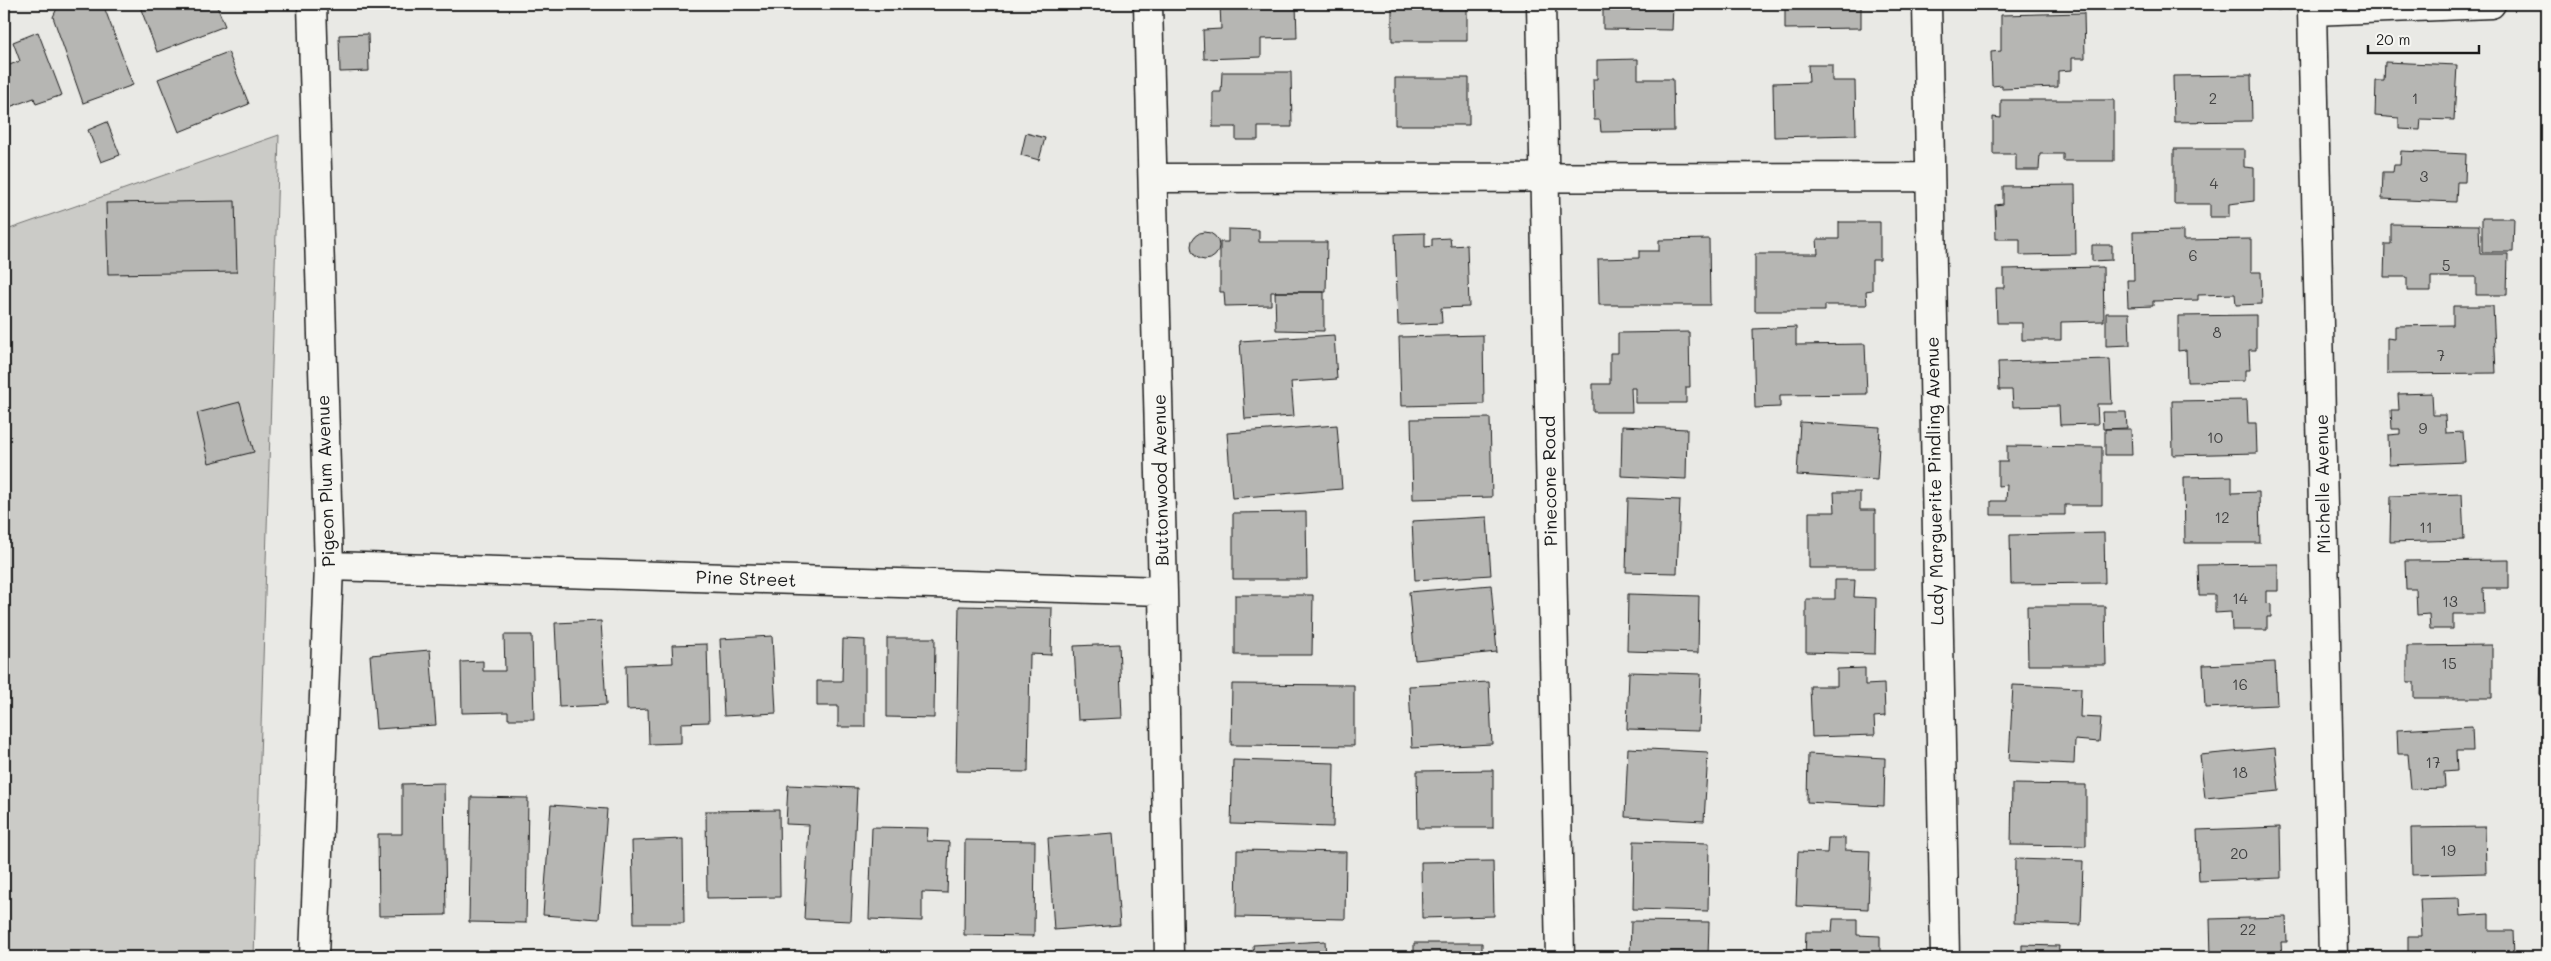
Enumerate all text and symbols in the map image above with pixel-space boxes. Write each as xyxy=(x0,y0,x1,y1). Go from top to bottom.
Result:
scale bar xyxy=(2368,22,2480,54)
text: 20 m xyxy=(2376,29,2410,49)
house number: 2 xyxy=(2209,88,2217,108)
house number: 1 xyxy=(2412,88,2418,108)
house number: 3 xyxy=(2420,166,2429,186)
house number: 4 xyxy=(2210,173,2219,193)
house number: 6 xyxy=(2188,245,2198,265)
house number: 5 xyxy=(2442,255,2450,275)
house number: 8 xyxy=(2212,322,2222,342)
street label: Lady Marguerite Pindling Avenue xyxy=(1919,336,1949,626)
house number: 7 xyxy=(2437,345,2445,365)
street label: Buttonwood Avenue xyxy=(1146,394,1174,566)
street label: Pigeon Plum Avenue xyxy=(310,395,340,568)
street label: Michelle Avenue xyxy=(2309,414,2335,554)
street label: Pinecone Road xyxy=(1536,416,1562,547)
house number: 9 xyxy=(2419,418,2428,438)
house number: 10 xyxy=(2207,427,2223,447)
house number: 12 xyxy=(2214,507,2230,527)
house number: 11 xyxy=(2419,517,2433,537)
street label: Pine Street xyxy=(695,564,797,592)
house number: 14 xyxy=(2232,588,2248,608)
house number: 13 xyxy=(2442,591,2458,611)
house number: 15 xyxy=(2441,653,2457,673)
house number: 16 xyxy=(2232,674,2248,694)
house number: 17 xyxy=(2425,752,2441,772)
house number: 18 xyxy=(2232,762,2248,782)
house number: 19 xyxy=(2440,840,2456,860)
house number: 20 xyxy=(2230,843,2248,863)
house number: 22 xyxy=(2240,919,2256,939)

